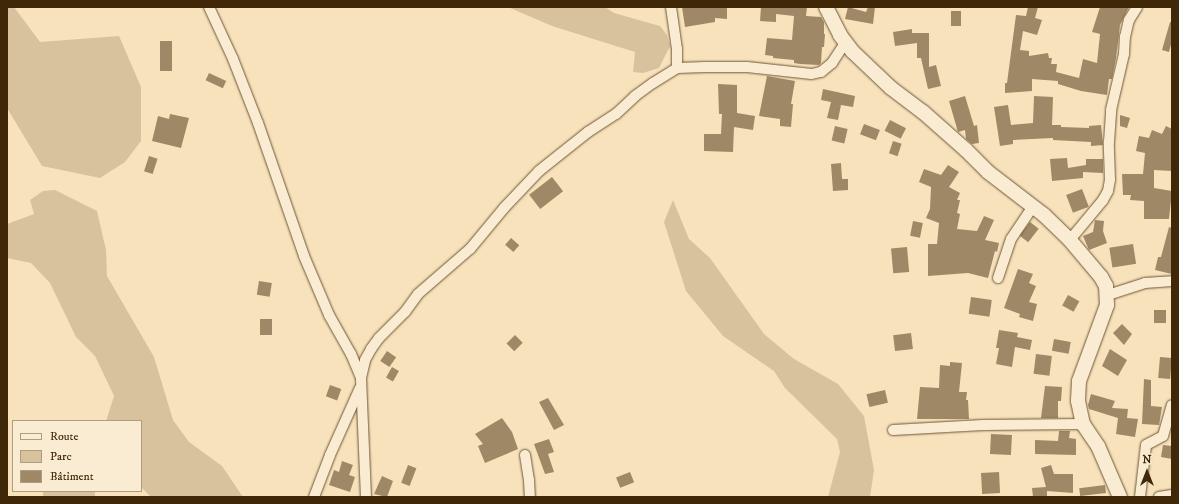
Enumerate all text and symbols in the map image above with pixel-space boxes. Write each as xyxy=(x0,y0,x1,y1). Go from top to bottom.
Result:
legend xyxy=(12,420,142,492)
text: Route xyxy=(50,429,78,444)
text: Parc xyxy=(50,449,72,464)
north arrow xyxy=(1127,452,1167,492)
text: N xyxy=(1142,453,1152,467)
text: Bâtiment xyxy=(50,469,94,484)

